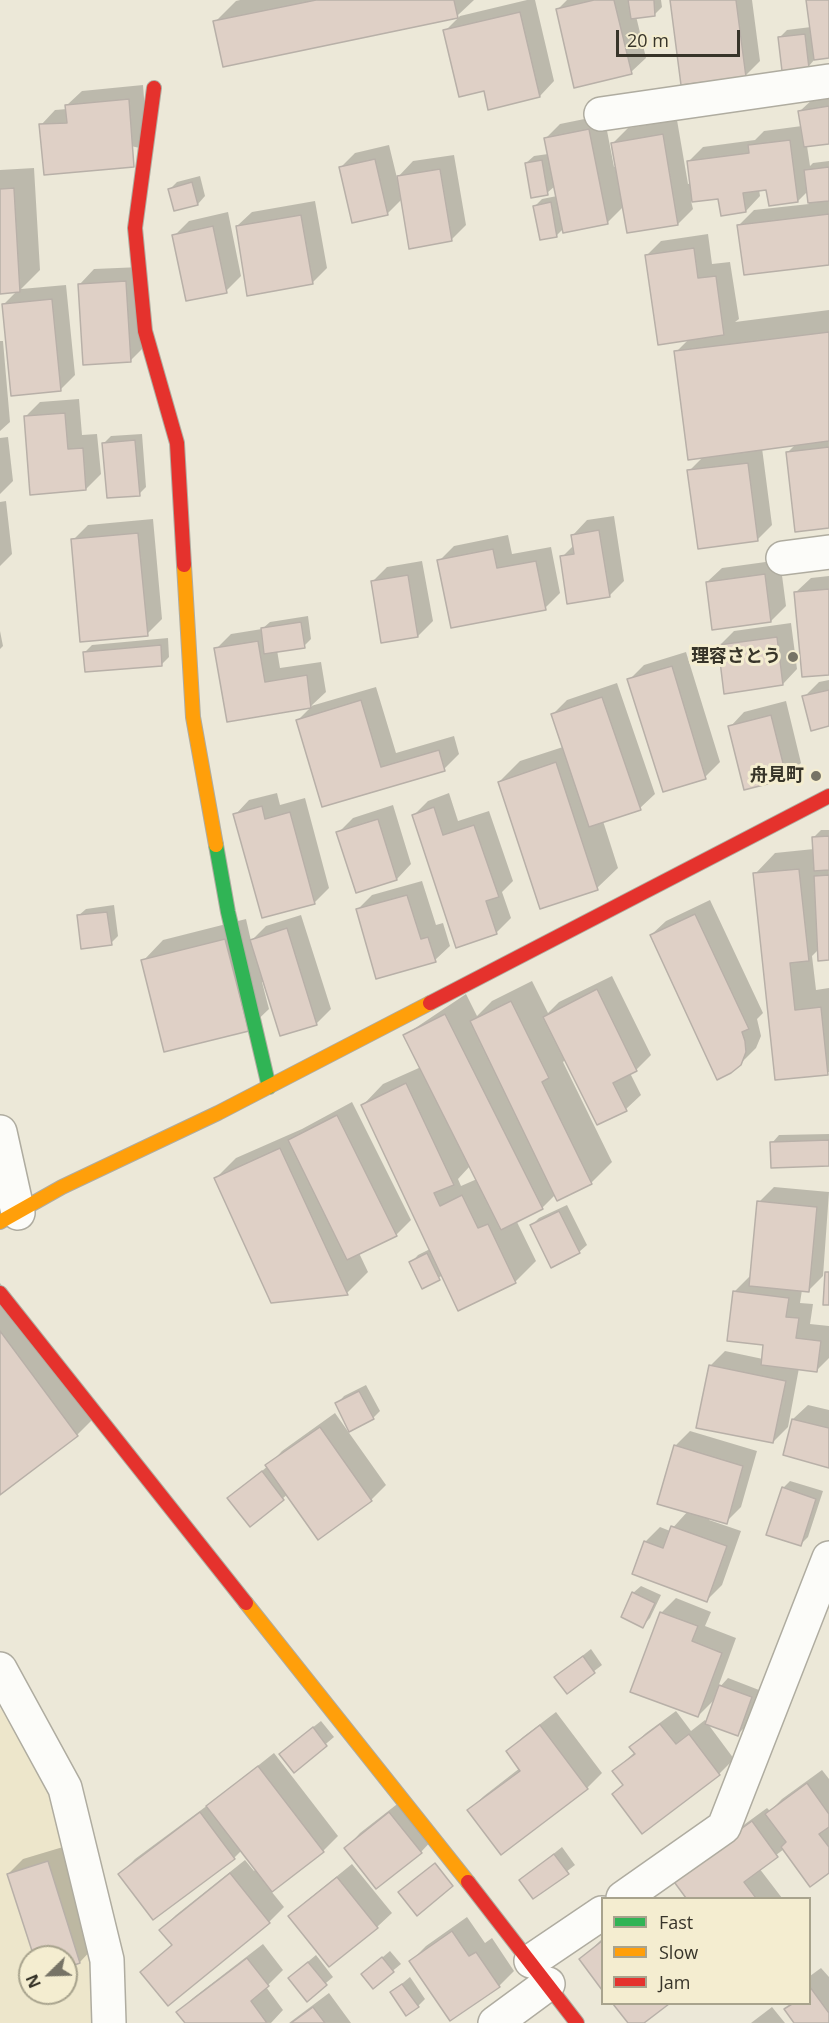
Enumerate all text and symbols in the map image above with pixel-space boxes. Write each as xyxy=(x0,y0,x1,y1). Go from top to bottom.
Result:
scale bar xyxy=(619,18,744,56)
text: 20 m xyxy=(627,28,669,52)
place label: 理容さとう xyxy=(691,646,781,668)
marker: 理容さとう xyxy=(786,650,800,664)
place label: 舟見町 xyxy=(750,765,804,787)
marker: 舟見町 xyxy=(809,769,823,783)
legend xyxy=(601,1897,811,2005)
text: Fast xyxy=(659,1910,693,1934)
text: Slow xyxy=(659,1940,698,1964)
north arrow xyxy=(18,1945,78,2005)
text: Jam xyxy=(659,1970,691,1994)
text: N xyxy=(21,1971,46,1992)

